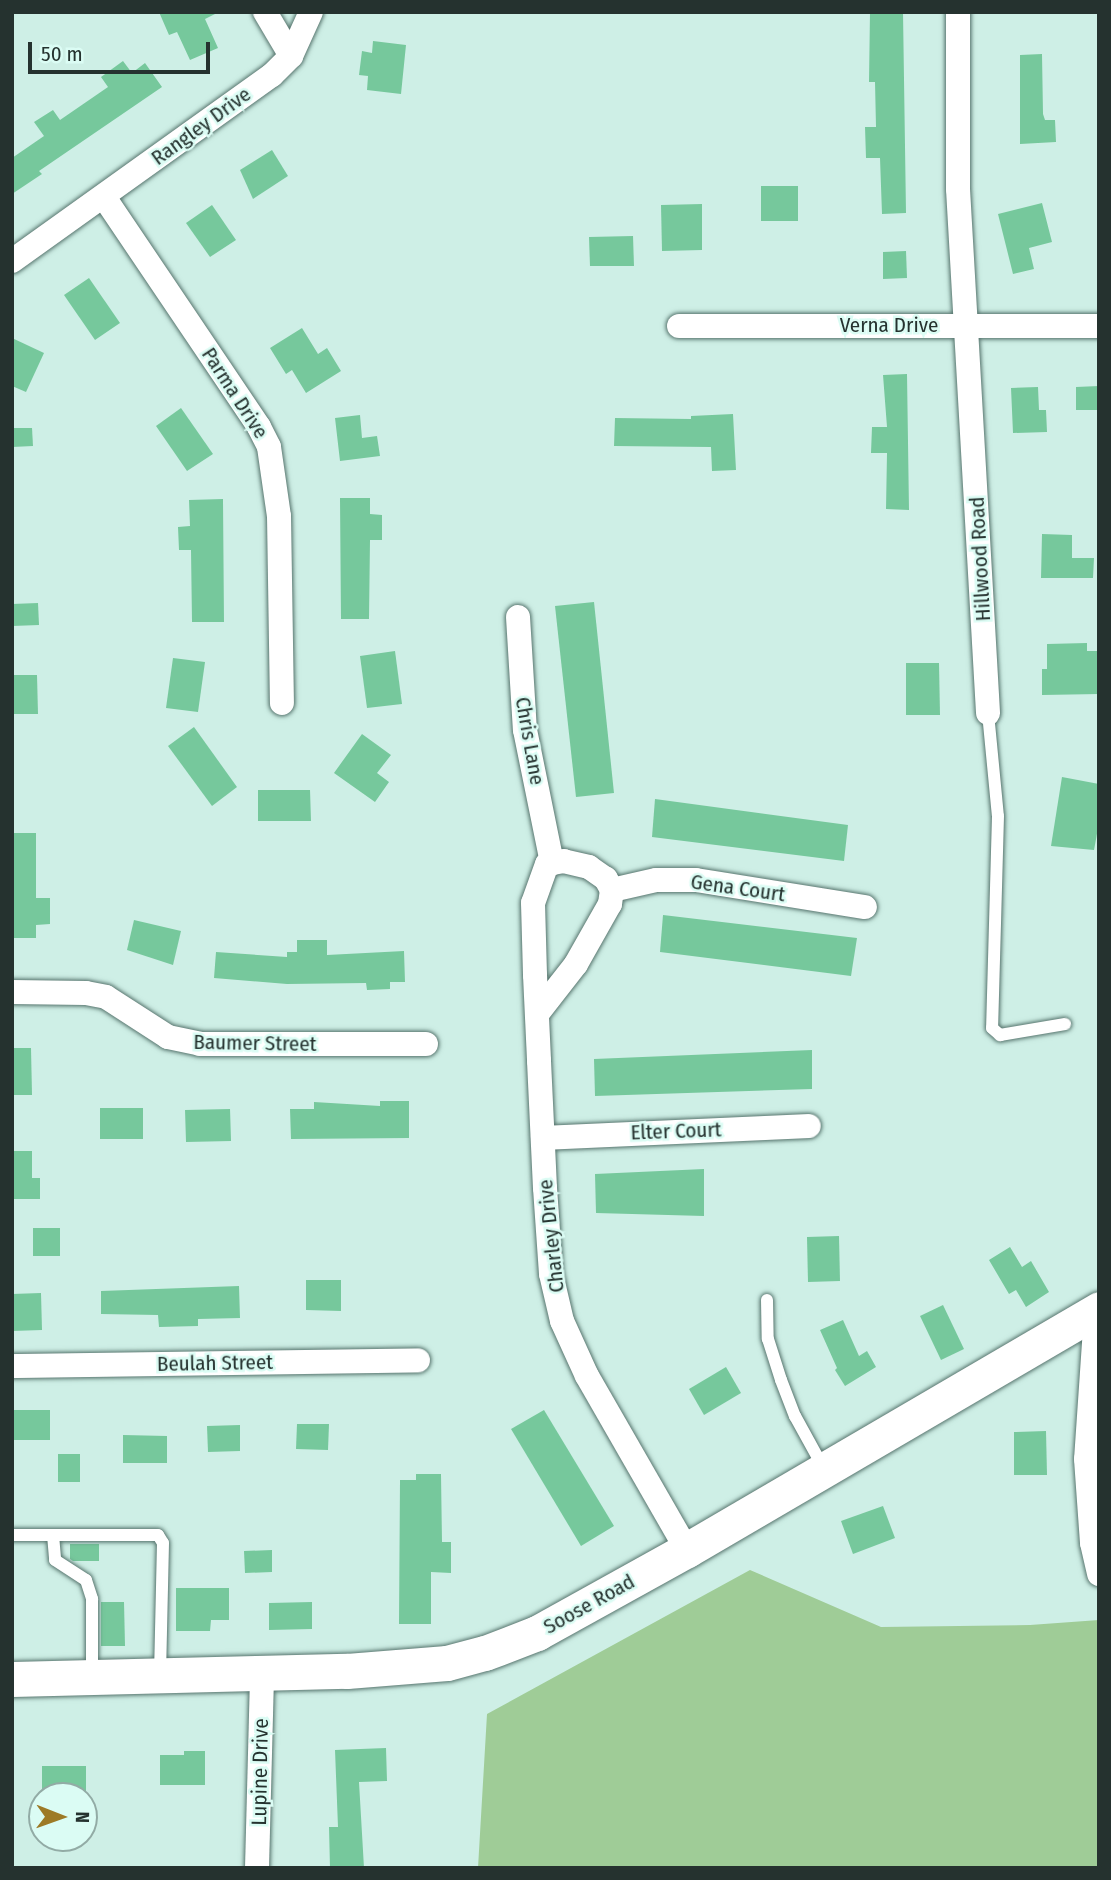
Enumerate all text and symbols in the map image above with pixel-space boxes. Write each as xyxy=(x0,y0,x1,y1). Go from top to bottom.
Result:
scale bar xyxy=(32,28,214,72)
text: 50 m xyxy=(41,41,83,67)
street label: Rangley Drive xyxy=(146,81,256,171)
street label: Verna Drive xyxy=(840,312,938,338)
street label: Parma Drive xyxy=(196,343,274,443)
street label: Hillwood Road xyxy=(964,496,996,622)
street label: Chris Lane xyxy=(510,695,550,787)
street label: Gena Court xyxy=(689,869,787,907)
street label: Baumer Street xyxy=(193,1029,317,1057)
street label: Elter Court xyxy=(630,1117,722,1145)
street label: Charley Drive xyxy=(533,1178,569,1294)
street label: Beulah Street xyxy=(157,1349,273,1377)
street label: Soose Road xyxy=(539,1569,639,1639)
street label: Lupine Drive xyxy=(246,1718,274,1826)
north arrow xyxy=(28,1782,98,1852)
text: N xyxy=(71,1811,94,1823)

